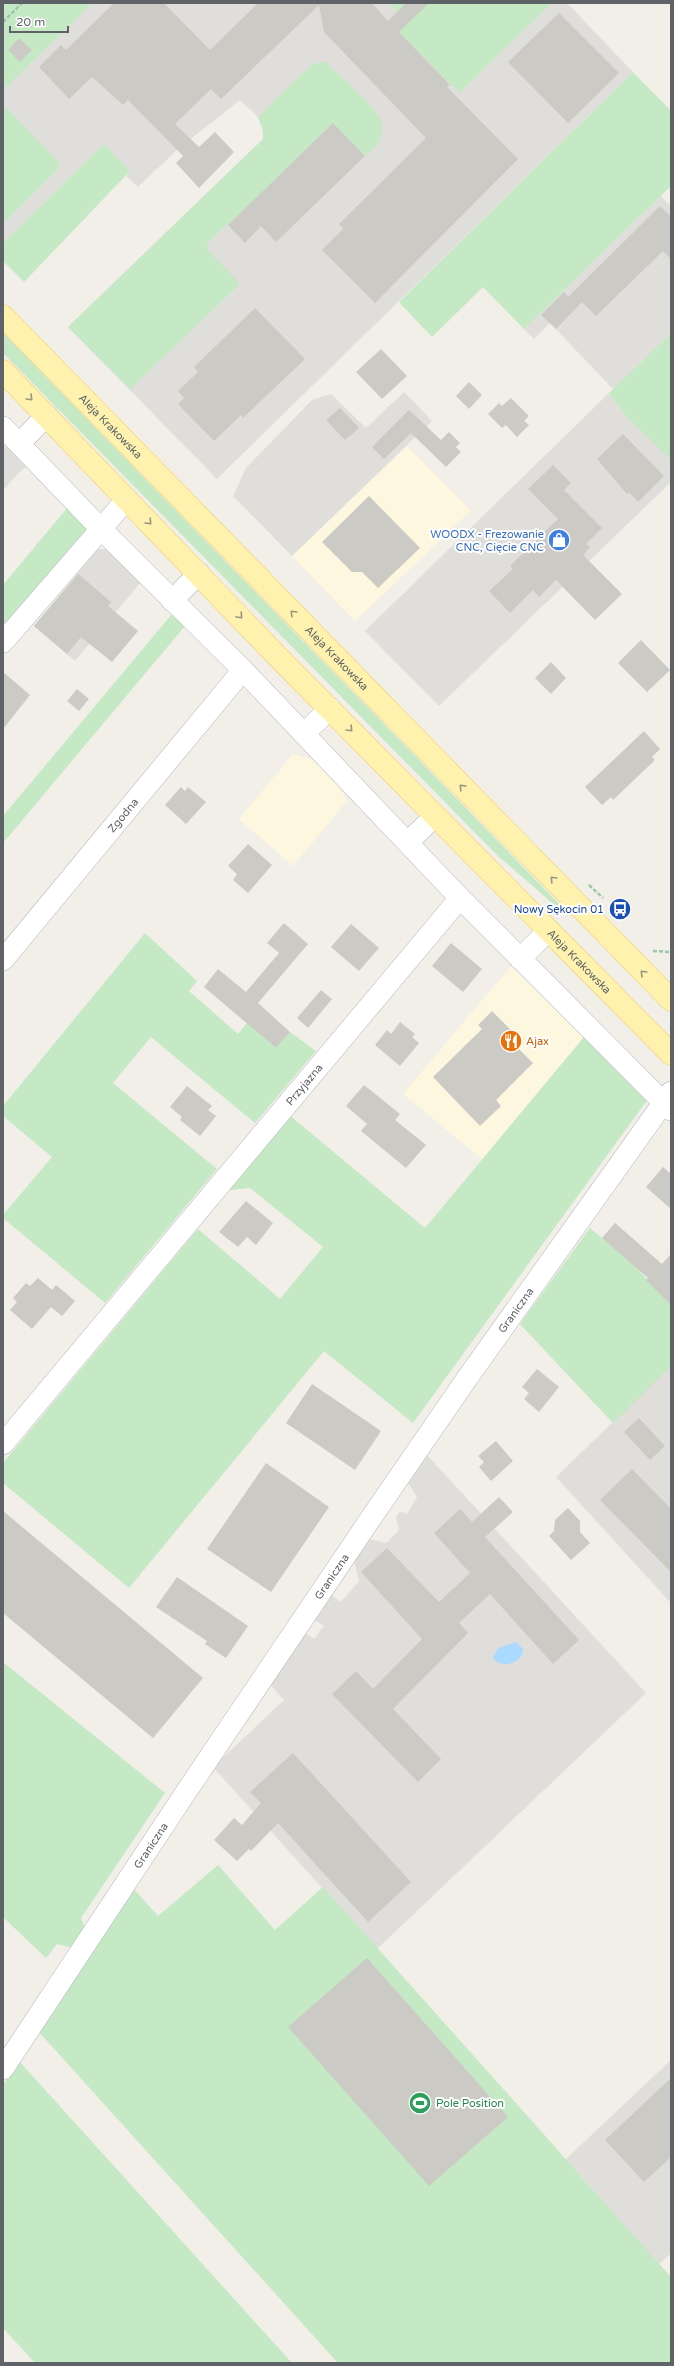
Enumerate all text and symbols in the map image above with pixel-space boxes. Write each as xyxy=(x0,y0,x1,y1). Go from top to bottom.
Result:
scale bar xyxy=(10,8,68,34)
text: 20 m xyxy=(16,15,45,29)
street label: Aleja Krakowska xyxy=(76,391,145,461)
one-way arrow xyxy=(25,393,33,401)
one-way arrow xyxy=(145,517,152,525)
shop icon: WOODX - Frezowanie CNC, Cięcie CNC xyxy=(546,527,572,553)
place label: WOODX - Frezowanie CNC, Cięcie CNC xyxy=(430,528,544,554)
one-way arrow xyxy=(290,610,298,618)
one-way arrow xyxy=(235,611,242,619)
street label: Aleja Krakowska xyxy=(302,623,371,693)
one-way arrow xyxy=(345,724,353,732)
one-way arrow xyxy=(459,784,467,792)
street label: Zgodna xyxy=(105,795,141,835)
one-way arrow xyxy=(550,876,558,884)
bus stop icon: Nowy Sękocin 01 xyxy=(607,896,633,922)
place label: Nowy Sękocin 01 xyxy=(514,903,604,916)
street label: Aleja Krakowska xyxy=(545,926,614,996)
one-way arrow xyxy=(640,970,648,978)
restaurant icon: Ajax xyxy=(498,1028,524,1054)
place label: Ajax xyxy=(526,1035,549,1048)
street label: Przyjazna xyxy=(283,1061,325,1108)
street label: Graniczna xyxy=(495,1285,536,1335)
street label: Graniczna xyxy=(311,1551,352,1602)
street label: Graniczna xyxy=(131,1820,171,1871)
sports icon: Pole Position xyxy=(407,2090,433,2116)
place label: Pole Position xyxy=(436,2097,504,2110)

